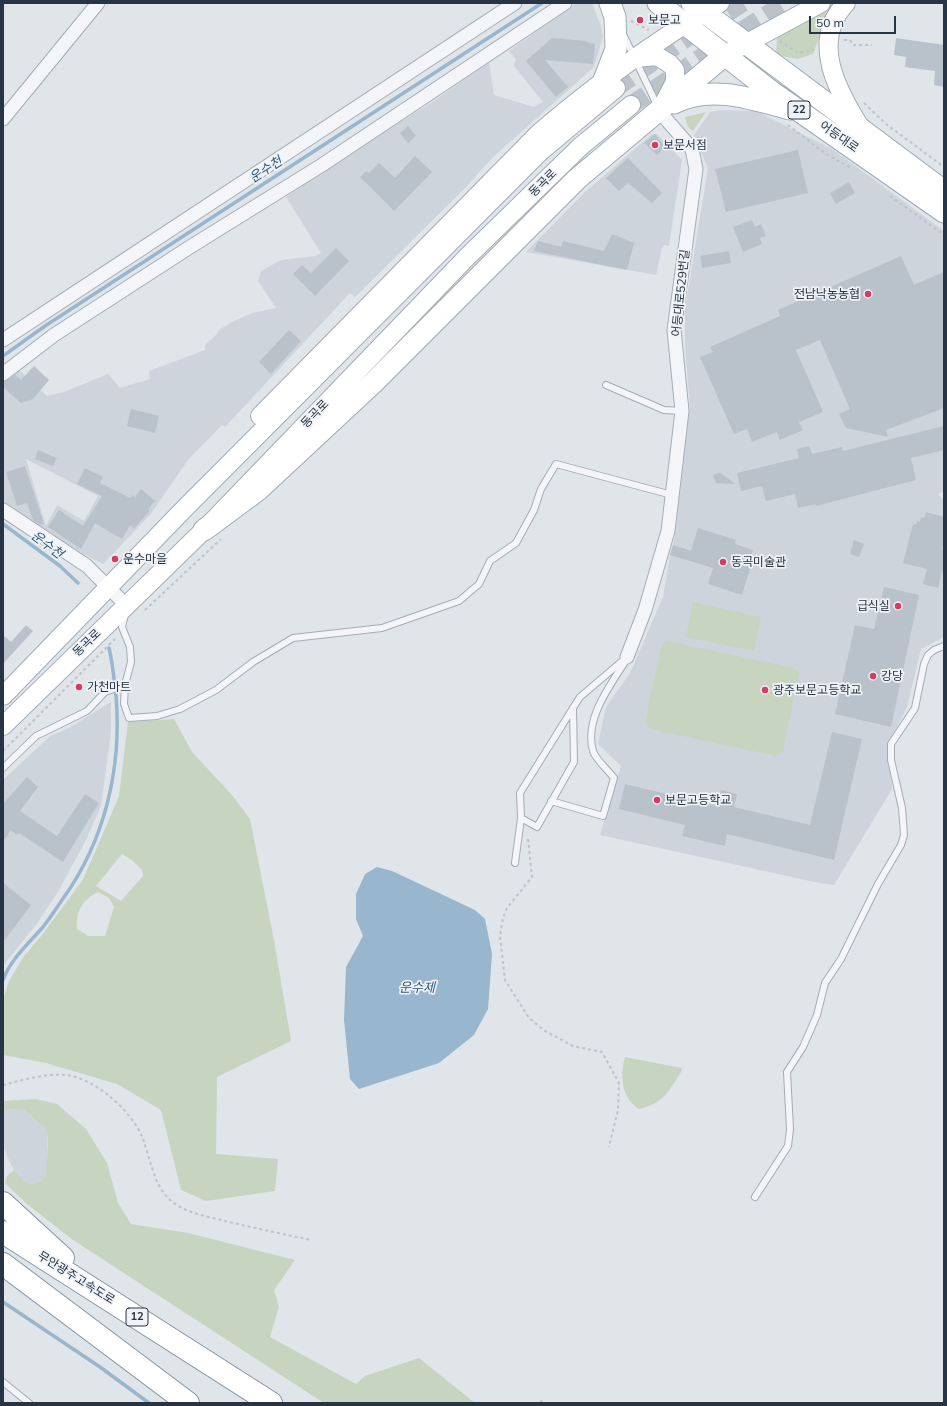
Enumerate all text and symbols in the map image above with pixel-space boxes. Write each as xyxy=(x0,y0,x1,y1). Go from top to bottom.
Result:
scale bar xyxy=(811,8,898,34)
place label: 보문고 xyxy=(648,13,681,27)
marker: 보문고 xyxy=(635,15,645,25)
text: 50 m xyxy=(816,15,844,30)
road number: 22 xyxy=(788,101,810,119)
street label: 어등대로 xyxy=(817,118,861,156)
place label: 보문서점 xyxy=(663,138,707,152)
marker: 보문서점 xyxy=(650,140,660,150)
water label: 운수천 xyxy=(247,154,285,186)
street label: 동곡로 xyxy=(526,166,560,200)
street label: 어등대로529번길 xyxy=(669,249,693,337)
place label: 전남낙농농협 xyxy=(794,287,860,301)
marker: 전남낙농농협 xyxy=(863,289,873,299)
street label: 동곡로 xyxy=(298,397,332,431)
water label: 운수천 xyxy=(28,528,66,562)
place label: 운수마을 xyxy=(123,552,167,566)
marker: 운수마을 xyxy=(110,554,120,564)
place label: 동곡미술관 xyxy=(731,555,786,569)
marker: 동곡미술관 xyxy=(718,557,728,567)
place label: 급식실 xyxy=(857,599,890,613)
marker: 급식실 xyxy=(893,601,903,611)
street label: 동곡로 xyxy=(70,626,104,660)
place label: 강당 xyxy=(881,669,903,683)
marker: 강당 xyxy=(868,671,878,681)
place label: 가천마트 xyxy=(87,680,131,694)
marker: 가천마트 xyxy=(74,682,84,692)
place label: 광주보문고등학교 xyxy=(773,683,861,697)
marker: 광주보문고등학교 xyxy=(760,685,770,695)
place label: 보문고등학교 xyxy=(665,793,731,807)
marker: 보문고등학교 xyxy=(652,795,662,805)
water label: 운수제 xyxy=(399,980,435,996)
street label: 무안광주고속도로 xyxy=(35,1248,117,1308)
road number: 12 xyxy=(126,1308,148,1326)

